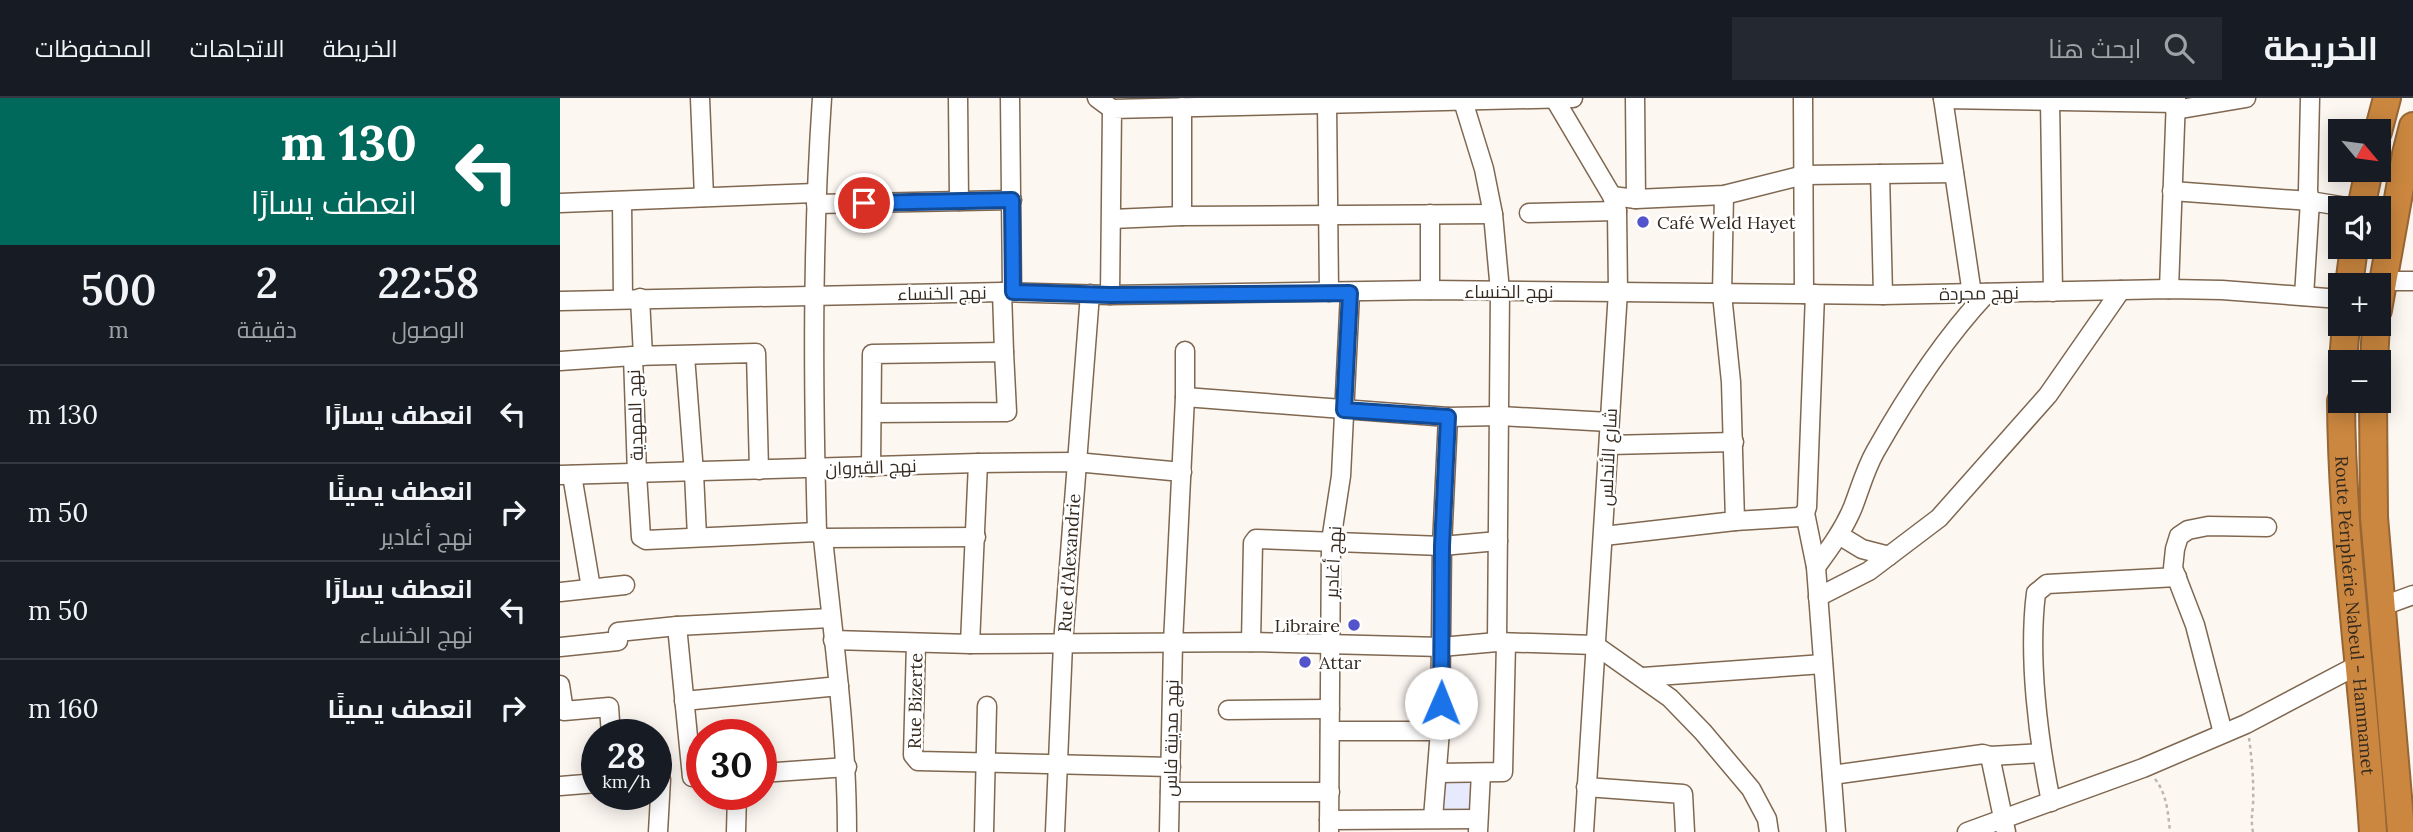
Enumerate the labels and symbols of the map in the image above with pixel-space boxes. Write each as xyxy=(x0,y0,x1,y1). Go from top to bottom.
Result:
north arrow xyxy=(2328,119,2390,182)
pin xyxy=(834,173,894,233)
place label: Café Weld Hayet xyxy=(1657,211,1796,234)
marker: Café Weld Hayet xyxy=(1635,214,1651,230)
street label: نهج الخنساء xyxy=(1464,280,1554,304)
street label: نهج الخنساء xyxy=(897,281,987,306)
street label: نهج مجردة xyxy=(1939,281,2019,306)
street label: نهج المهدية xyxy=(622,369,649,461)
street label: شارع الأندلس xyxy=(1594,408,1623,507)
street label: نهج القيروان xyxy=(825,454,917,481)
street label: Route Périphérie Nabeul - Hammamet xyxy=(2331,455,2380,776)
street label: Rue d'Alexandrie xyxy=(1053,493,1085,633)
street label: نهج أغادير xyxy=(1320,525,1347,600)
place label: Libraire xyxy=(1275,614,1340,637)
marker: Libraire xyxy=(1346,617,1362,633)
place label: Attar xyxy=(1318,651,1362,674)
street label: Rue Bizerte xyxy=(903,653,927,749)
marker: Attar xyxy=(1297,654,1313,670)
position arrow xyxy=(1404,666,1478,740)
street label: نهج مدينة فاس xyxy=(1158,679,1185,797)
speed limit sign: 30 xyxy=(686,719,777,810)

